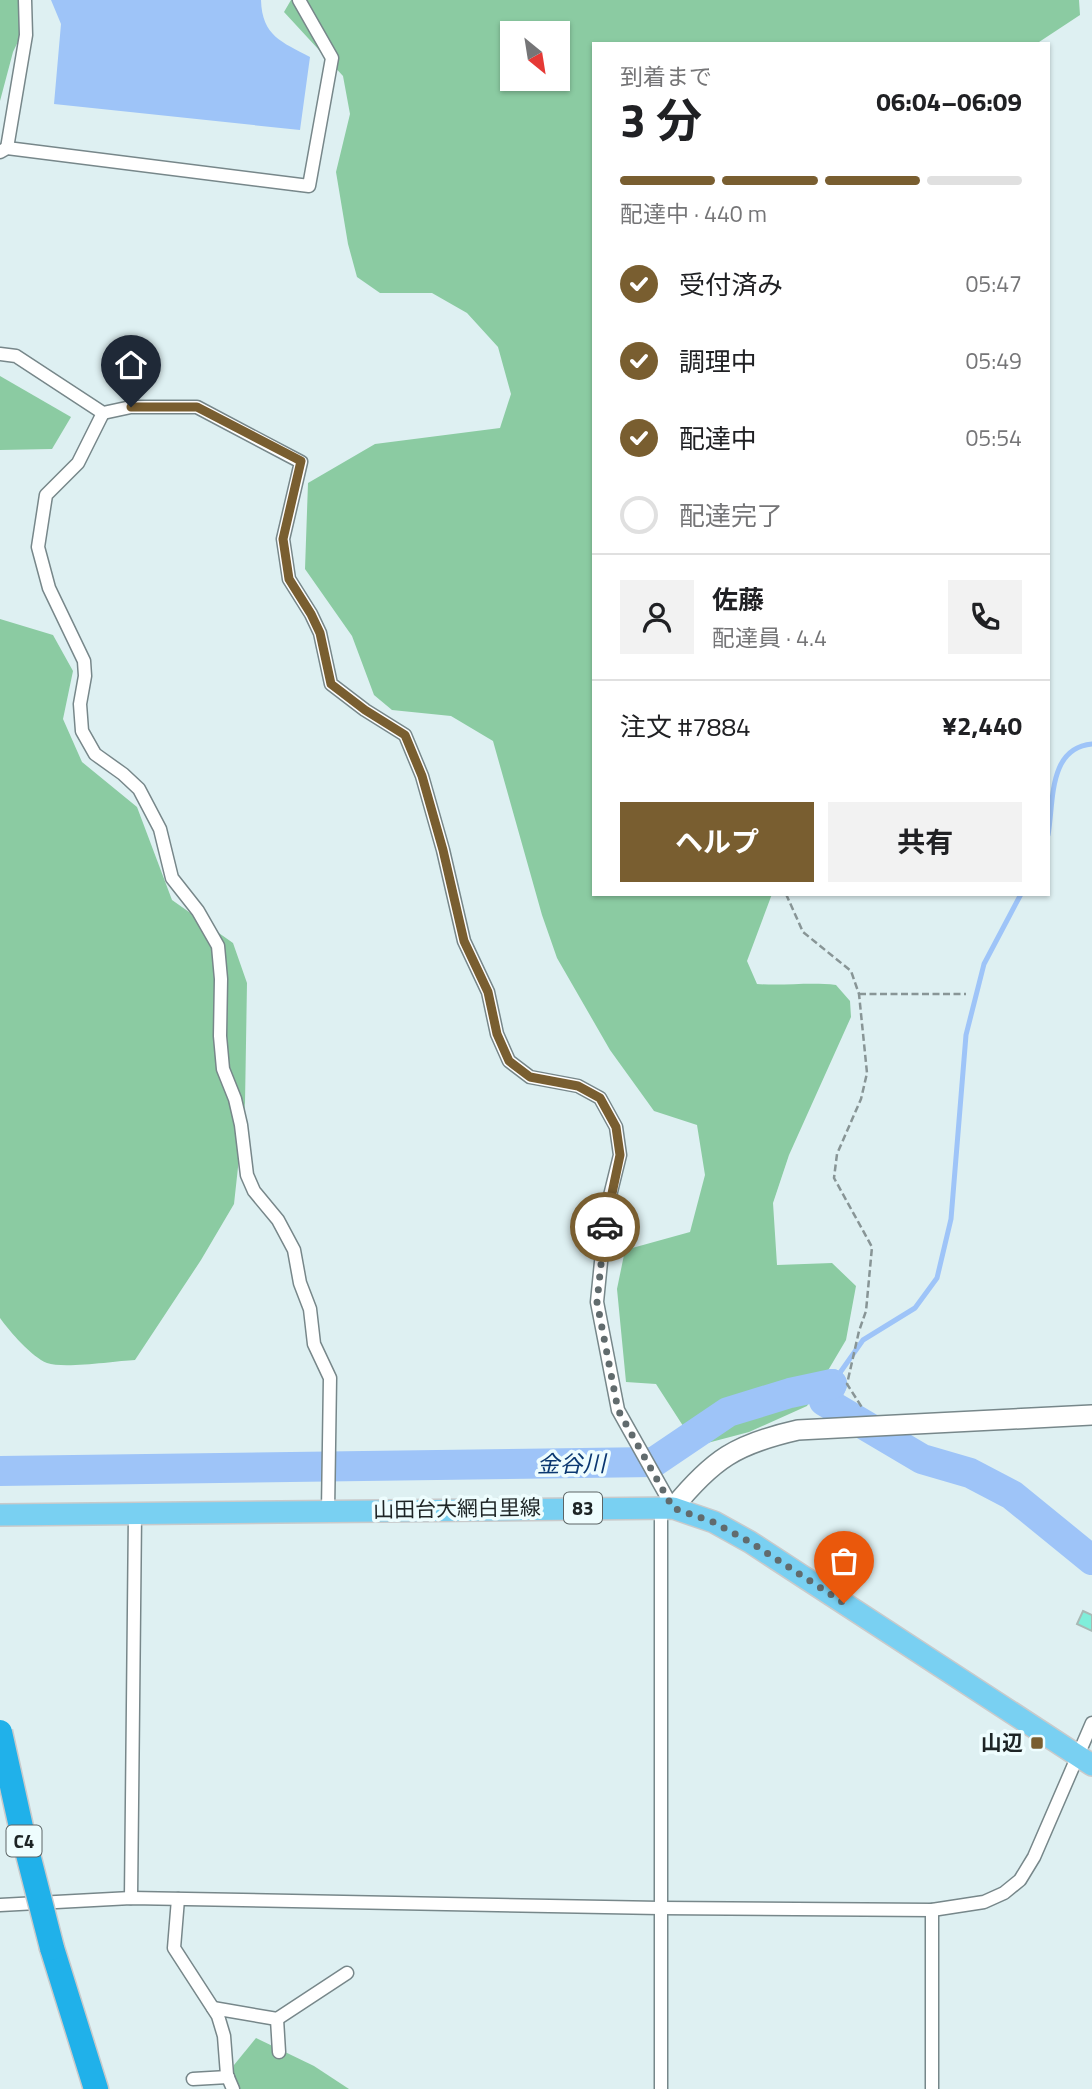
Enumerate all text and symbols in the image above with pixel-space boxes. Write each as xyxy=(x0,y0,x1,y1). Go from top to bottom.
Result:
north arrow xyxy=(500,21,570,91)
map controls xyxy=(500,21,570,91)
text: 到着まで xyxy=(620,59,712,94)
text: 06:04–06:09 xyxy=(876,82,1022,121)
text: 3 分 xyxy=(620,85,702,155)
text: 配達中 · 440 m xyxy=(620,196,767,231)
icon: check xyxy=(620,265,658,303)
text: 受付済み xyxy=(679,265,783,304)
text: 05:47 xyxy=(965,266,1022,301)
pin xyxy=(101,335,161,407)
icon: check xyxy=(620,342,658,380)
text: 調理中 xyxy=(679,342,757,381)
text: 05:49 xyxy=(965,343,1022,378)
icon: home xyxy=(112,346,150,384)
icon: check xyxy=(620,419,658,457)
text: 配達中 xyxy=(679,419,757,458)
text: 05:54 xyxy=(965,420,1022,455)
text: 配達完了 xyxy=(679,496,783,535)
button: person xyxy=(620,580,694,654)
text: 佐藤 xyxy=(712,580,764,619)
button: phone xyxy=(948,580,1022,654)
text: 配達員 · 4.4 xyxy=(712,620,827,655)
text: ¥2,440 xyxy=(942,706,1022,745)
text: 注文 #7884 xyxy=(620,707,751,746)
button: ヘルプ xyxy=(620,802,814,882)
button: 共有 xyxy=(828,802,1022,882)
courier xyxy=(570,1192,640,1262)
icon: car xyxy=(586,1208,624,1246)
water label: 金谷川 xyxy=(536,1445,609,1482)
street label: 山田台大網白里線 xyxy=(373,1491,541,1525)
road number: 83 xyxy=(564,1492,602,1524)
pin xyxy=(814,1531,874,1603)
icon: bag xyxy=(825,1542,863,1580)
place label: 山辺 xyxy=(981,1726,1023,1758)
marker: 山辺 xyxy=(1029,1735,1045,1751)
road number: C4 xyxy=(6,1826,42,1856)

